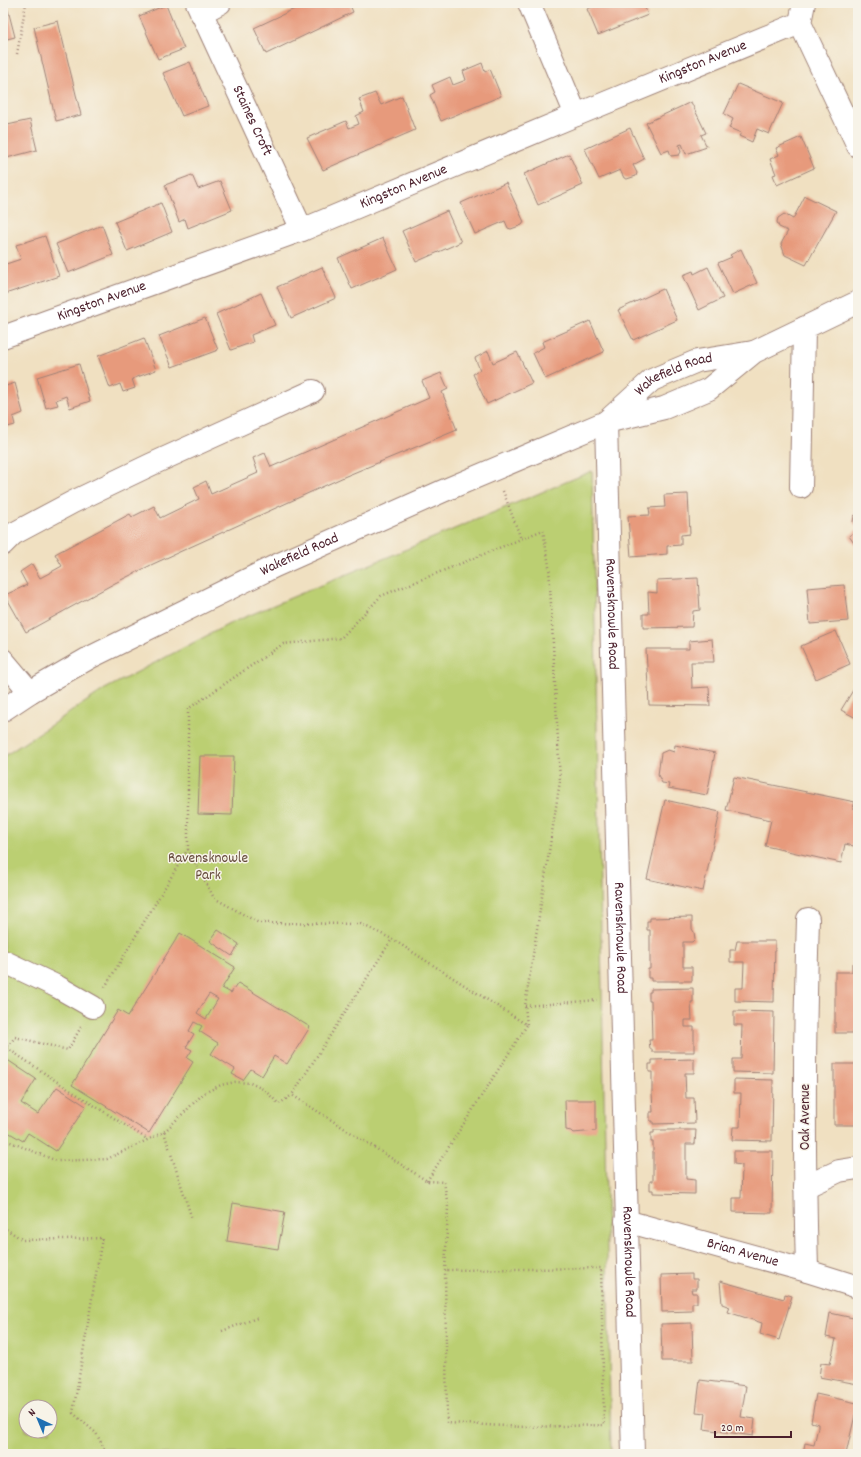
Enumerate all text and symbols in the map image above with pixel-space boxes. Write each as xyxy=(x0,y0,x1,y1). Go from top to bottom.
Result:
street label: Kingston Avenue xyxy=(656,35,751,91)
street label: Staines Croft xyxy=(226,82,278,160)
street label: Kingston Avenue xyxy=(357,159,451,215)
street label: Kingston Avenue xyxy=(54,275,150,328)
street label: Wakefield Road xyxy=(630,348,714,402)
street label: Wakefield Road xyxy=(257,528,343,583)
street label: Ravensknowle Road xyxy=(599,558,623,670)
park label: Ravensknowle Park xyxy=(168,848,248,887)
street label: Ravensknowle Road xyxy=(607,882,632,994)
street label: Oak Avenue xyxy=(795,1083,817,1150)
street label: Ravensknowle Road xyxy=(616,1206,640,1318)
street label: Brian Avenue xyxy=(704,1233,782,1274)
north arrow xyxy=(18,1399,58,1439)
text: N xyxy=(25,1405,40,1421)
scale bar xyxy=(715,1413,791,1439)
text: 20 m xyxy=(721,1420,744,1437)

